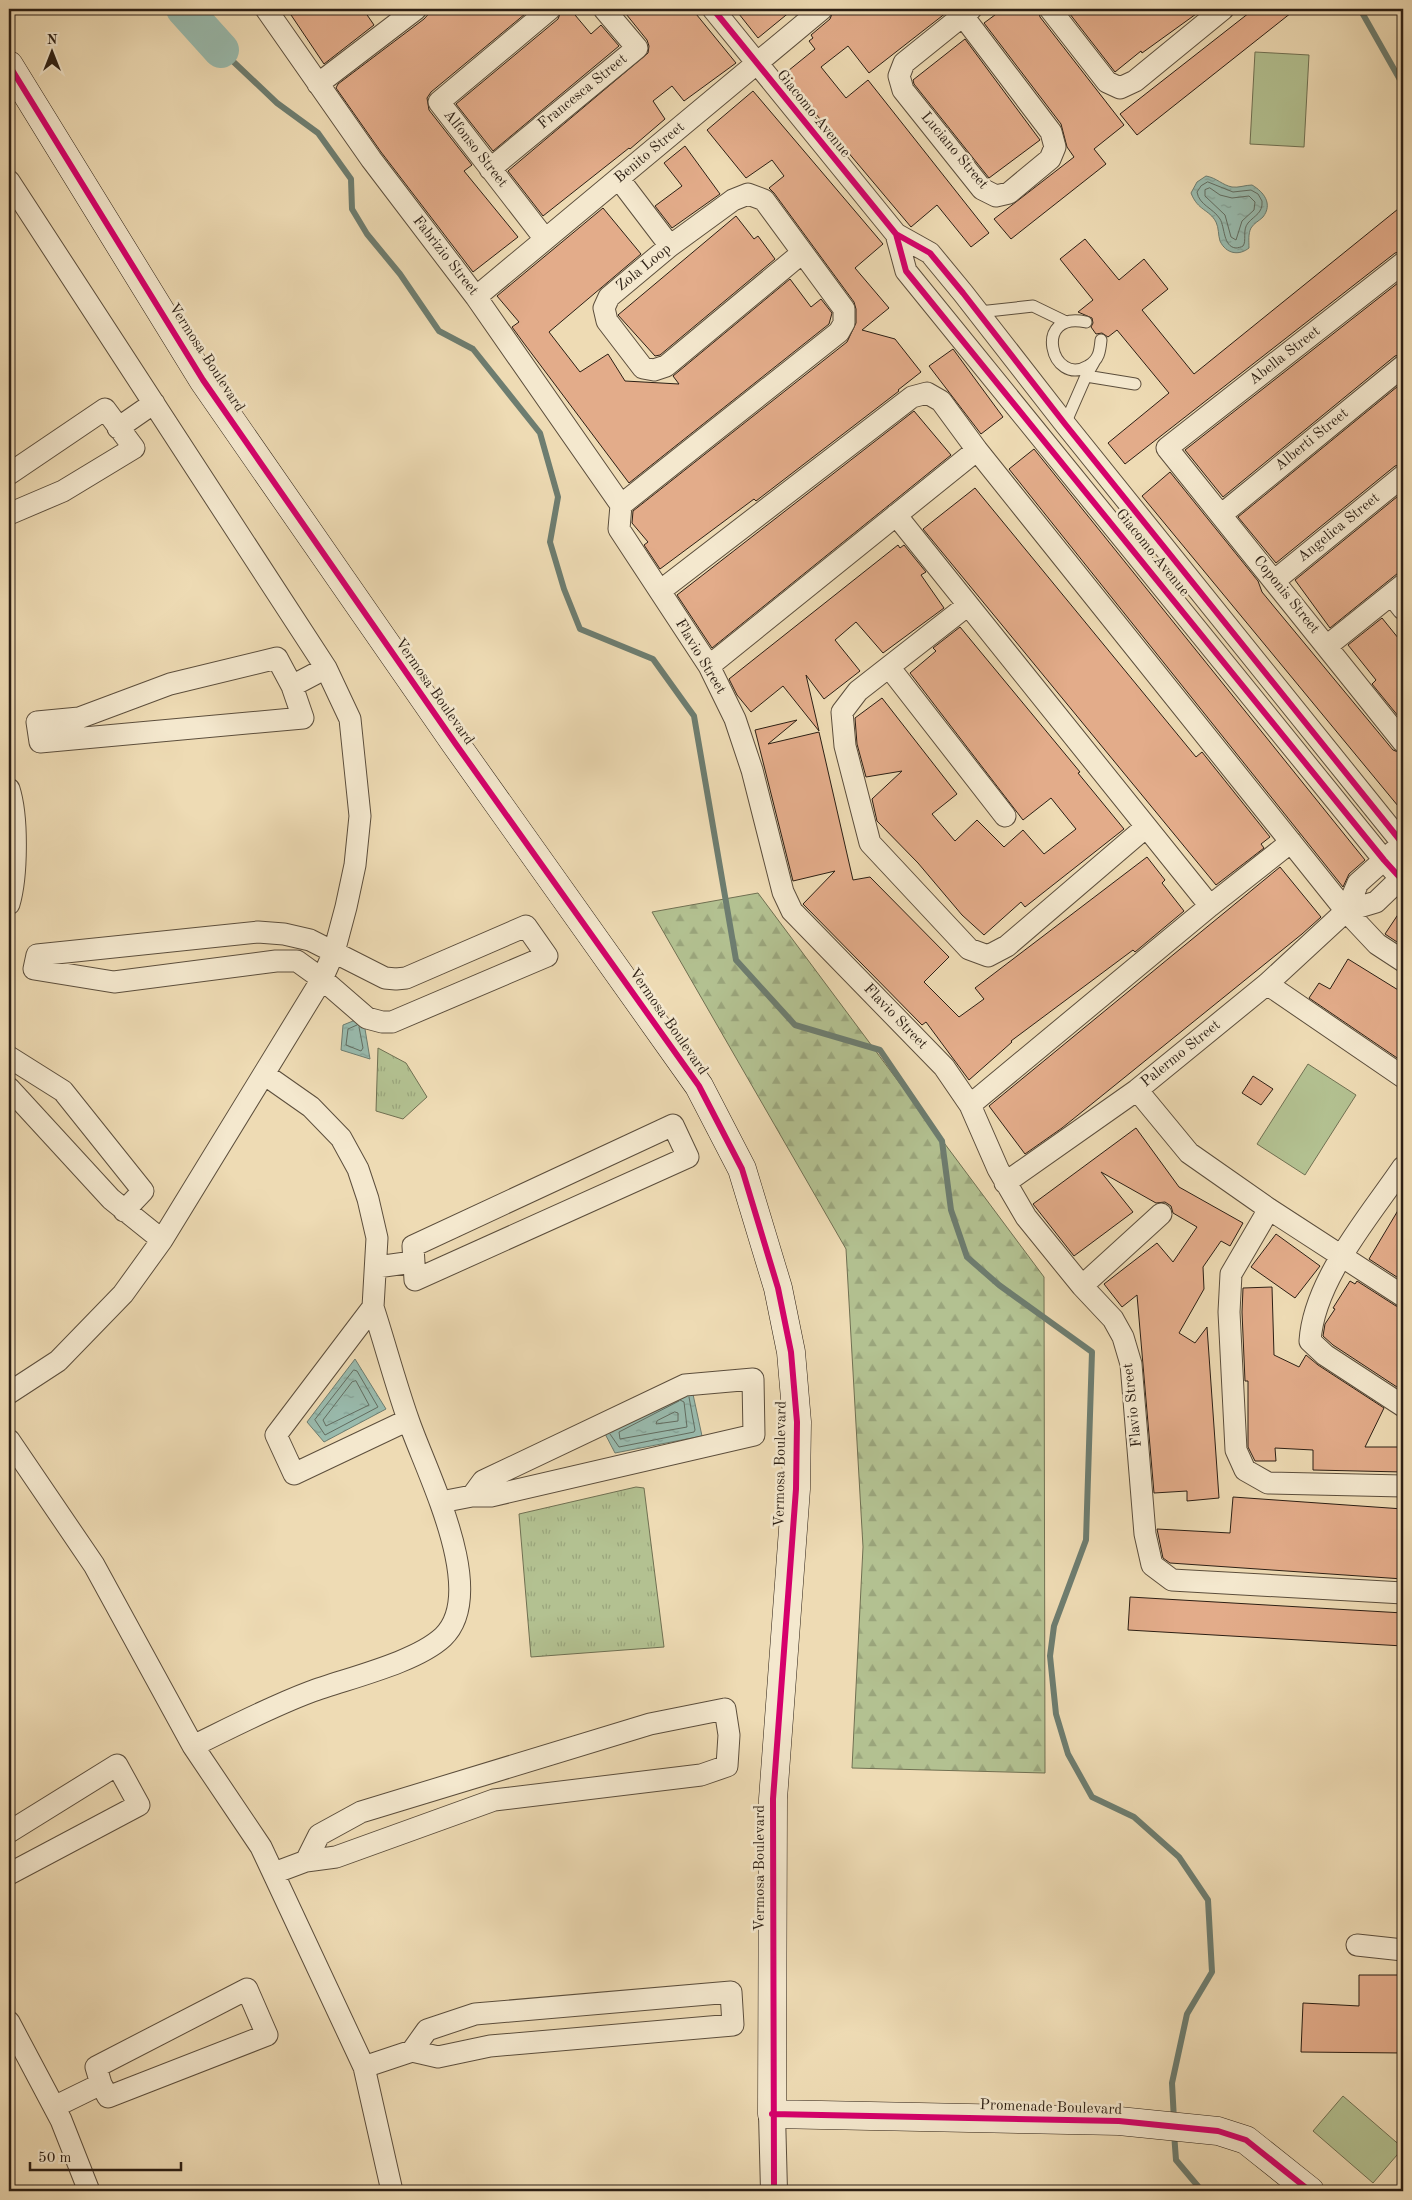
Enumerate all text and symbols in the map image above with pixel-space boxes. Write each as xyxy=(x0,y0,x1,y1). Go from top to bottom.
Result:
north arrow xyxy=(28,28,78,78)
text: N xyxy=(47,33,58,47)
street label: Francesca Street xyxy=(536,52,630,132)
street label: Giacomo Avenue xyxy=(773,68,853,161)
street label: Alfonso Street xyxy=(440,107,510,191)
street label: Luciano Street xyxy=(918,110,990,192)
street label: Benito Street xyxy=(612,120,688,186)
street label: Fabrizio Street xyxy=(409,213,481,299)
street label: Zola Loop xyxy=(614,241,674,294)
street label: Vermosa Boulevard xyxy=(165,301,247,415)
street label: Abella Street xyxy=(1247,324,1323,388)
street label: Alberti Street xyxy=(1273,406,1351,474)
street label: Angelica Street xyxy=(1295,491,1383,565)
street label: Giacomo Avenue xyxy=(1112,507,1192,600)
street label: Coponis Street xyxy=(1250,553,1322,637)
street label: Flavio Street xyxy=(672,617,728,697)
street label: Vermosa Boulevard xyxy=(392,636,476,748)
street label: Vermosa Boulevard xyxy=(626,966,710,1078)
street label: Flavio Street xyxy=(860,981,930,1053)
street label: Palermo Street xyxy=(1138,1018,1224,1090)
street label: Flavio Street xyxy=(1121,1362,1145,1448)
street label: Vermosa Boulevard xyxy=(772,1401,790,1527)
street label: Vermosa Boulevard xyxy=(753,1805,768,1931)
street label: Promenade Boulevard xyxy=(979,2098,1123,2118)
scale bar xyxy=(30,2140,181,2172)
text: 50 m xyxy=(38,2151,72,2166)

